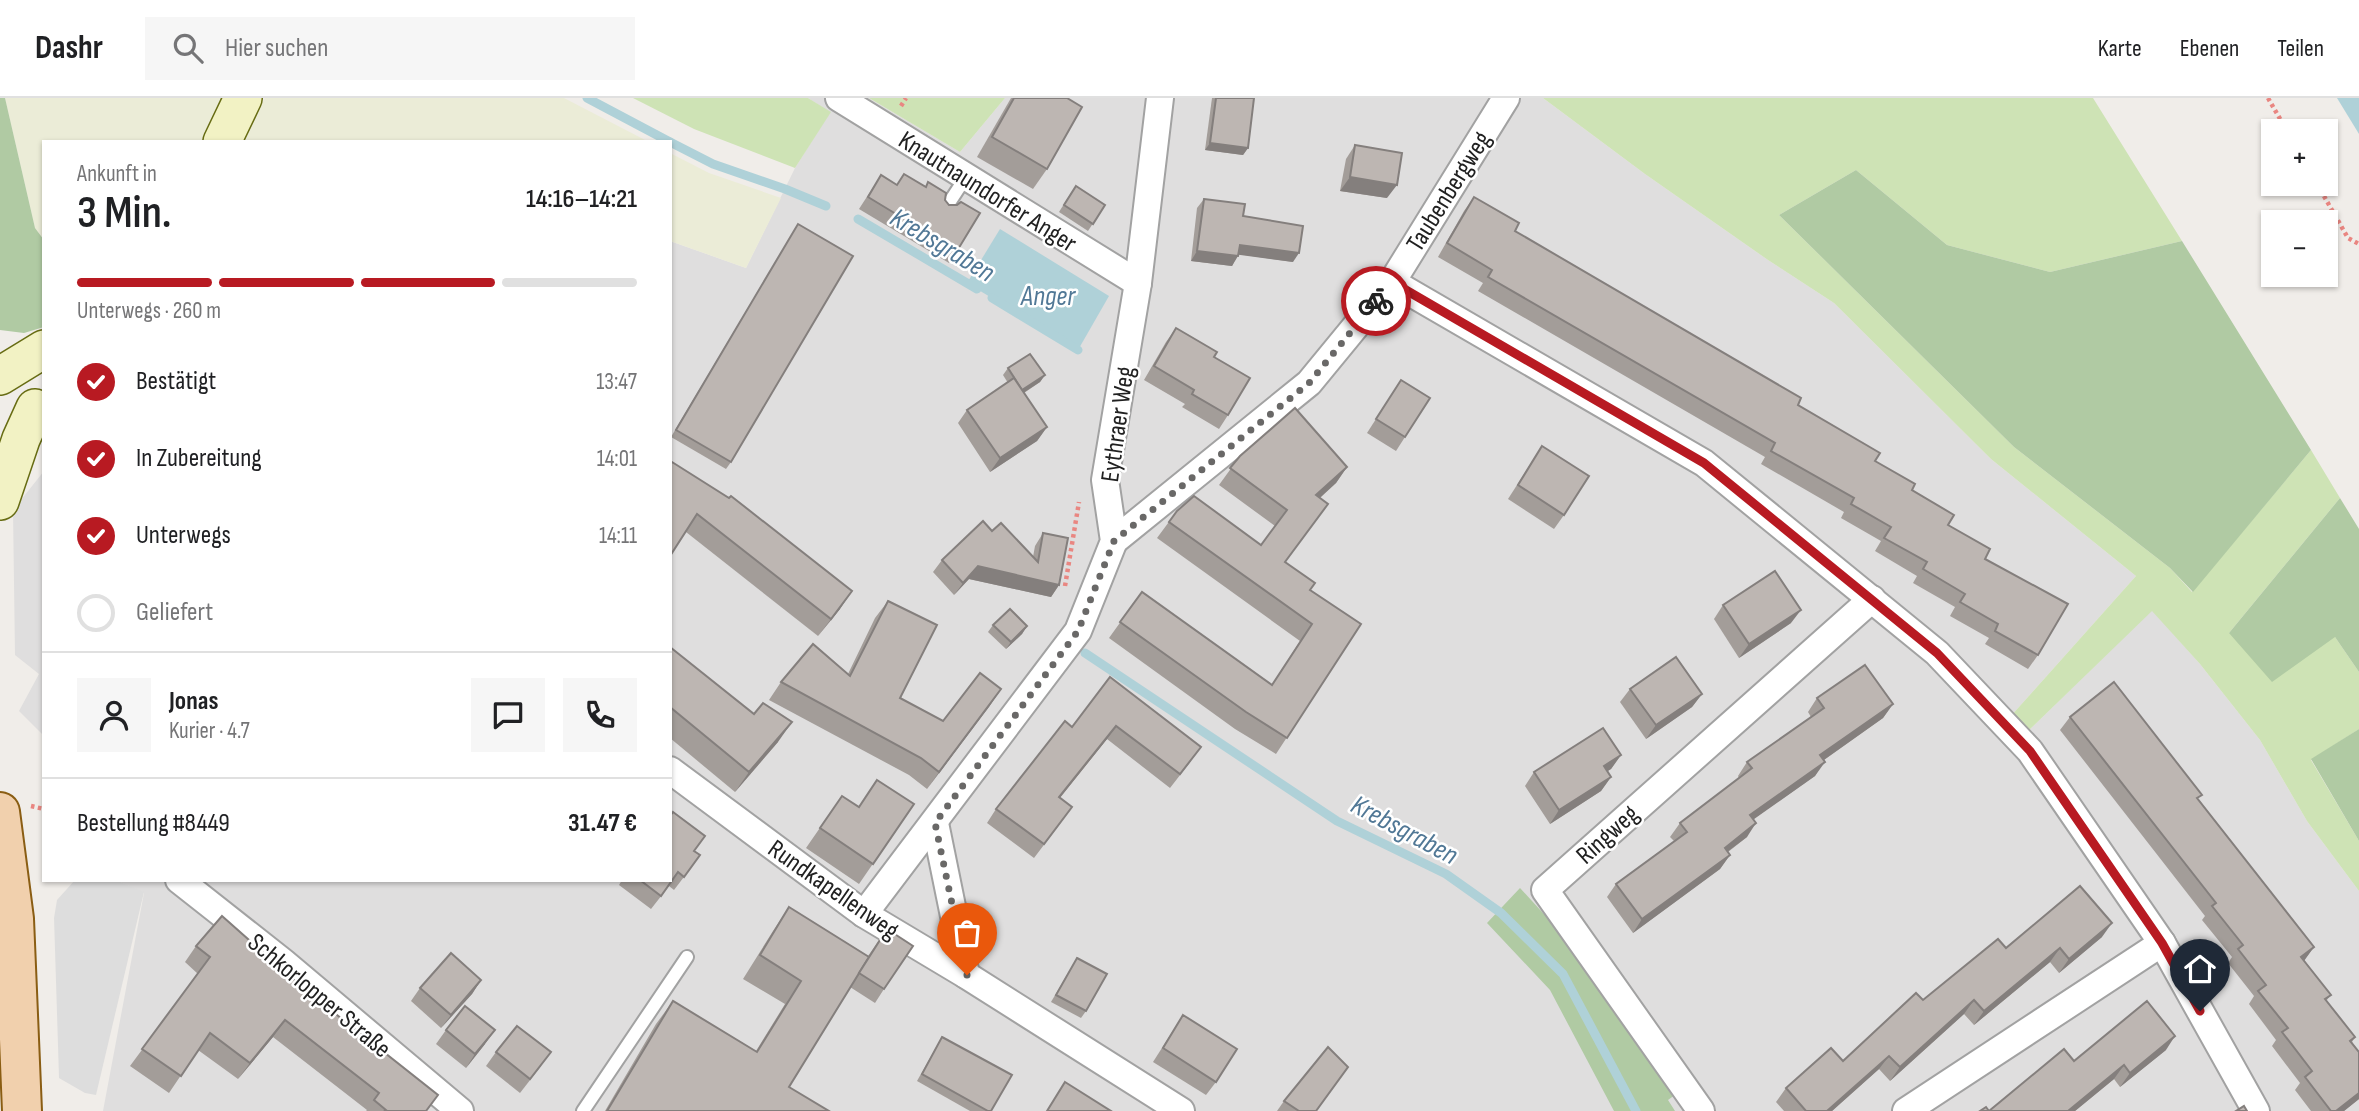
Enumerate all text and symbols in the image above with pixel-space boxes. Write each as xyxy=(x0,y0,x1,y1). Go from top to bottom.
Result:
search box xyxy=(145,17,635,80)
text: Dashr xyxy=(35,28,103,68)
icon: search xyxy=(169,29,207,67)
text: Hier suchen xyxy=(225,33,328,64)
text: Karte xyxy=(2098,34,2142,63)
text: Ebenen xyxy=(2180,34,2239,63)
text: Teilen xyxy=(2277,34,2324,63)
map controls xyxy=(2261,119,2338,287)
button: + xyxy=(2261,119,2338,196)
street label: Knautnaundorfer Anger xyxy=(892,125,1082,260)
street label: Taubenbergweg xyxy=(1400,126,1498,257)
text: Ankunft in xyxy=(77,160,157,188)
text: 14:16–14:21 xyxy=(526,184,637,215)
text: 3 Min. xyxy=(77,186,172,241)
water label: Krebsgraben xyxy=(884,201,1001,289)
button: − xyxy=(2261,210,2338,287)
courier xyxy=(1341,266,1411,336)
water label: Anger xyxy=(1020,280,1076,313)
icon: bike xyxy=(1357,282,1395,320)
text: Unterwegs · 260 m xyxy=(77,297,221,325)
icon: check xyxy=(77,363,115,401)
street label: Eythraer Weg xyxy=(1095,364,1142,484)
text: Bestätigt xyxy=(136,366,216,397)
text: 13:47 xyxy=(596,368,637,396)
icon: check xyxy=(77,440,115,478)
text: In Zubereitung xyxy=(136,443,262,474)
text: 14:01 xyxy=(597,445,637,473)
icon: check xyxy=(77,517,115,555)
text: Unterwegs xyxy=(136,520,231,551)
text: 14:11 xyxy=(599,522,637,550)
text: Geliefert xyxy=(136,597,213,628)
button: person xyxy=(77,678,151,752)
button: chat xyxy=(471,678,545,752)
button: phone xyxy=(563,678,637,752)
text: Jonas xyxy=(169,686,218,717)
text: Kurier · 4.7 xyxy=(169,717,250,745)
water label: Krebsgraben xyxy=(1345,789,1463,872)
street label: Ringweg xyxy=(1570,799,1646,871)
text: Bestellung #8449 xyxy=(77,808,230,839)
text: 31.47 € xyxy=(568,808,637,839)
street label: Rundkapellenweg xyxy=(762,834,905,947)
pin xyxy=(937,903,997,975)
icon: bag xyxy=(948,914,986,952)
street label: Schkorlopper Straße xyxy=(241,927,397,1065)
pin xyxy=(2170,939,2230,1011)
icon: home xyxy=(2181,950,2219,988)

